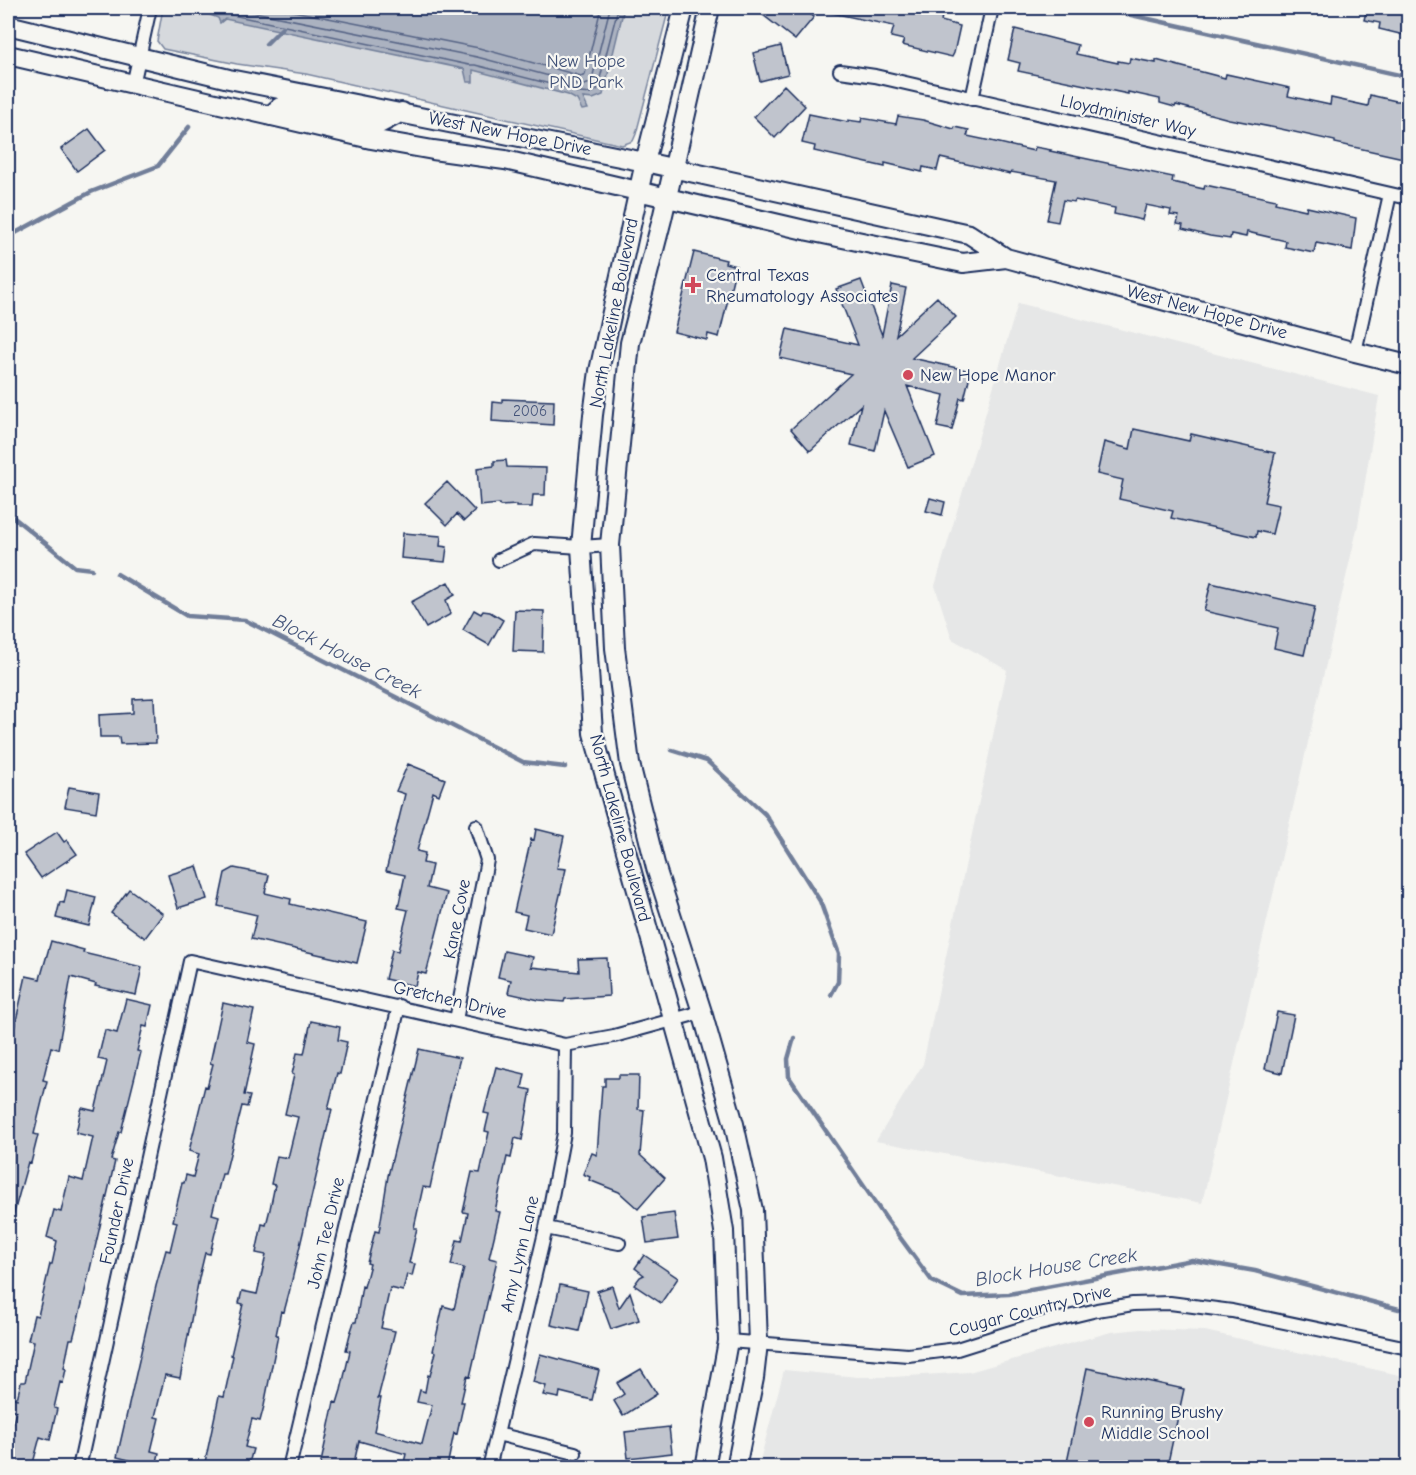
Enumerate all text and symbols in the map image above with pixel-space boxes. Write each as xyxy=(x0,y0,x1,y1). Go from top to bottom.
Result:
park label: New Hope PND Park xyxy=(547,51,625,93)
street label: Lloydminister Way xyxy=(1058,90,1199,142)
street label: West New Hope Drive xyxy=(427,108,593,160)
street label: North Lakeline Boulevard xyxy=(585,216,643,410)
place label: Central Texas Rheumatology Associates xyxy=(706,265,898,307)
marker: Central Texas Rheumatology Associates xyxy=(684,276,702,294)
street label: West New Hope Drive xyxy=(1124,280,1290,344)
place label: New Hope Manor xyxy=(920,365,1057,386)
marker: New Hope Manor xyxy=(901,368,915,382)
house number: 2006 xyxy=(513,402,547,420)
water label: Block House Creek xyxy=(269,609,425,703)
street label: North Lakeline Boulevard xyxy=(585,732,655,924)
street label: Kane Cove xyxy=(439,877,475,961)
street label: Gretchen Drive xyxy=(391,977,509,1023)
street label: Founder Drive xyxy=(95,1156,139,1266)
street label: John Tee Drive xyxy=(303,1175,349,1291)
street label: Amy Lynn Lane xyxy=(496,1194,544,1314)
water label: Block House Creek xyxy=(973,1243,1139,1291)
street label: Cougar Country Drive xyxy=(947,1281,1113,1341)
place label: Running Brushy Middle School xyxy=(1101,1402,1224,1444)
marker: Running Brushy Middle School xyxy=(1082,1415,1096,1429)

